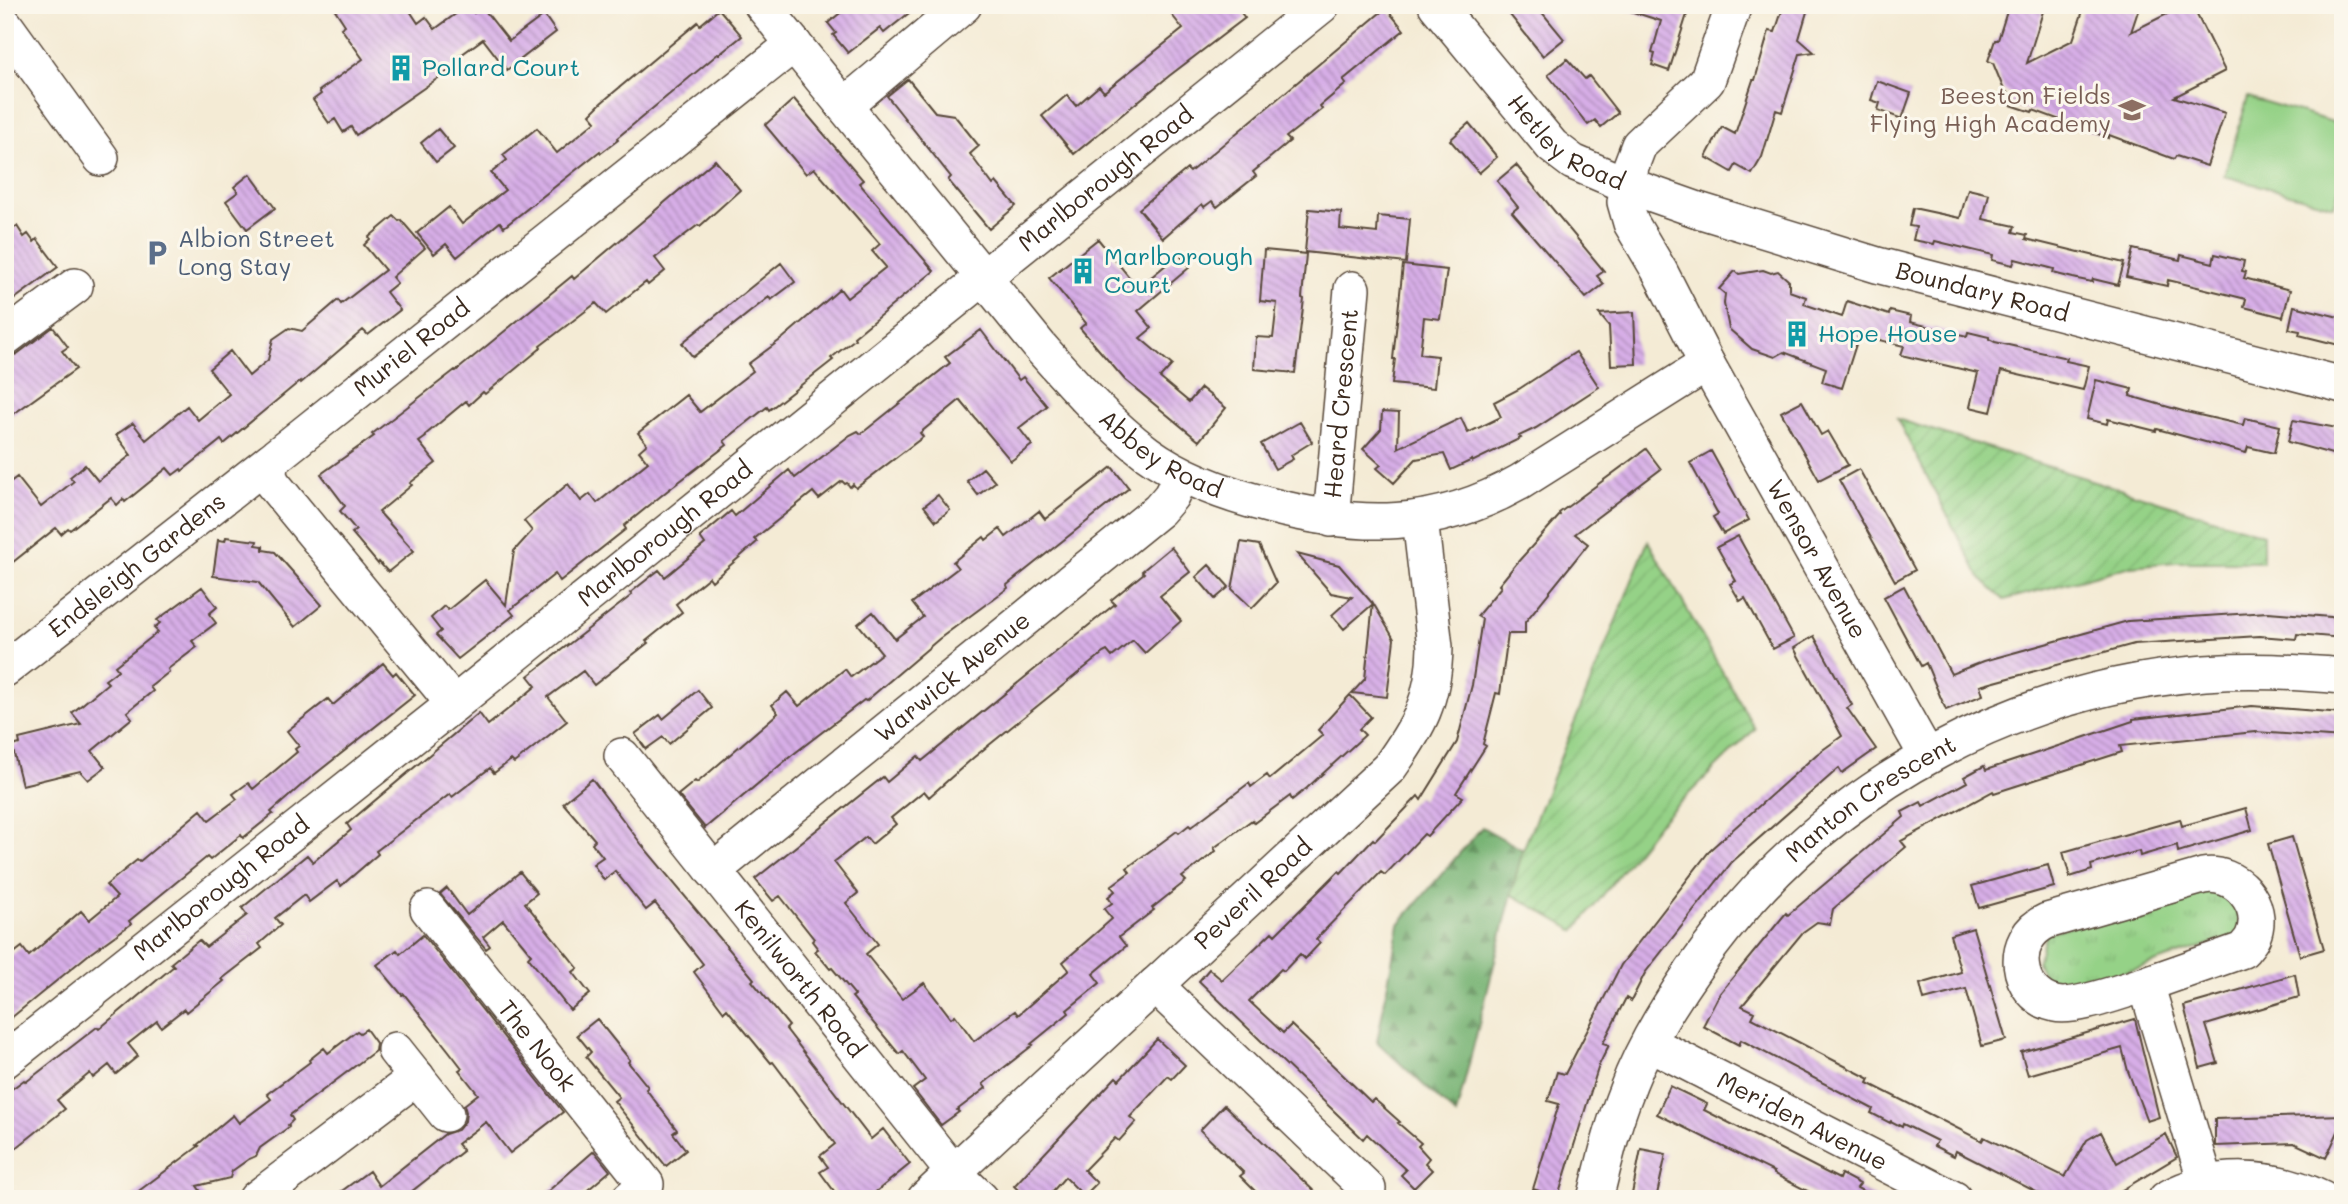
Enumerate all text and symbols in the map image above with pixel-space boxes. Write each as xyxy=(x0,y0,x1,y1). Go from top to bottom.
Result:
place label: Pollard Court xyxy=(422,51,580,82)
building icon: Pollard Court xyxy=(386,53,416,83)
place label: Beeston Fields Flying High Academy xyxy=(1870,79,2111,138)
street label: Hetley Road xyxy=(1502,87,1630,196)
school or university icon: Beeston Fields Flying High Academy xyxy=(2117,95,2147,125)
street label: Marlborough Road xyxy=(1011,98,1199,258)
place label: Albion Street Long Stay xyxy=(178,222,335,281)
parking icon: Albion Street Long Stay xyxy=(142,238,172,268)
place label: Marlborough Court xyxy=(1104,240,1253,299)
street label: Boundary Road xyxy=(1893,253,2073,328)
building icon: Marlborough Court xyxy=(1068,256,1098,286)
street label: Muriel Road xyxy=(346,291,475,403)
street label: Heard Crescent xyxy=(1316,307,1364,500)
place label: Hope House xyxy=(1818,317,1958,348)
building icon: Hope House xyxy=(1782,319,1812,349)
street label: Abbey Road xyxy=(1093,402,1227,504)
street label: Marlborough Road xyxy=(570,453,758,613)
street label: Wensor Avenue xyxy=(1761,473,1875,644)
street label: Endsleigh Gardens xyxy=(41,485,231,643)
street label: Warwick Avenue xyxy=(867,604,1036,748)
street label: Manton Crescent xyxy=(1778,728,1961,868)
street label: Marlborough Road xyxy=(126,808,315,967)
street label: Peveril Road xyxy=(1187,831,1318,955)
street label: Kenilworth Road xyxy=(729,893,873,1063)
street label: The Nook xyxy=(492,993,584,1097)
street label: Meriden Avenue xyxy=(1712,1063,1893,1176)

